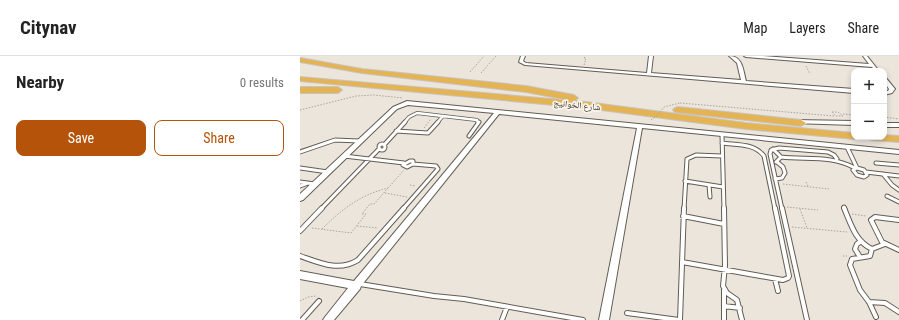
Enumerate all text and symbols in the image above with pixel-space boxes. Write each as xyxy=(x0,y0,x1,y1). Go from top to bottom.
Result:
text: Citynav xyxy=(20,16,77,39)
text: Map xyxy=(743,20,767,36)
text: Layers xyxy=(789,20,826,36)
text: Share xyxy=(848,20,879,36)
map controls xyxy=(851,68,887,140)
button: + xyxy=(851,68,887,104)
text: Nearby xyxy=(16,72,64,92)
text: 0 results xyxy=(240,75,284,90)
street label: شارع الخوانيج xyxy=(553,98,601,113)
button: − xyxy=(851,104,887,140)
button: Save xyxy=(16,120,146,156)
button: Share xyxy=(154,120,284,156)

